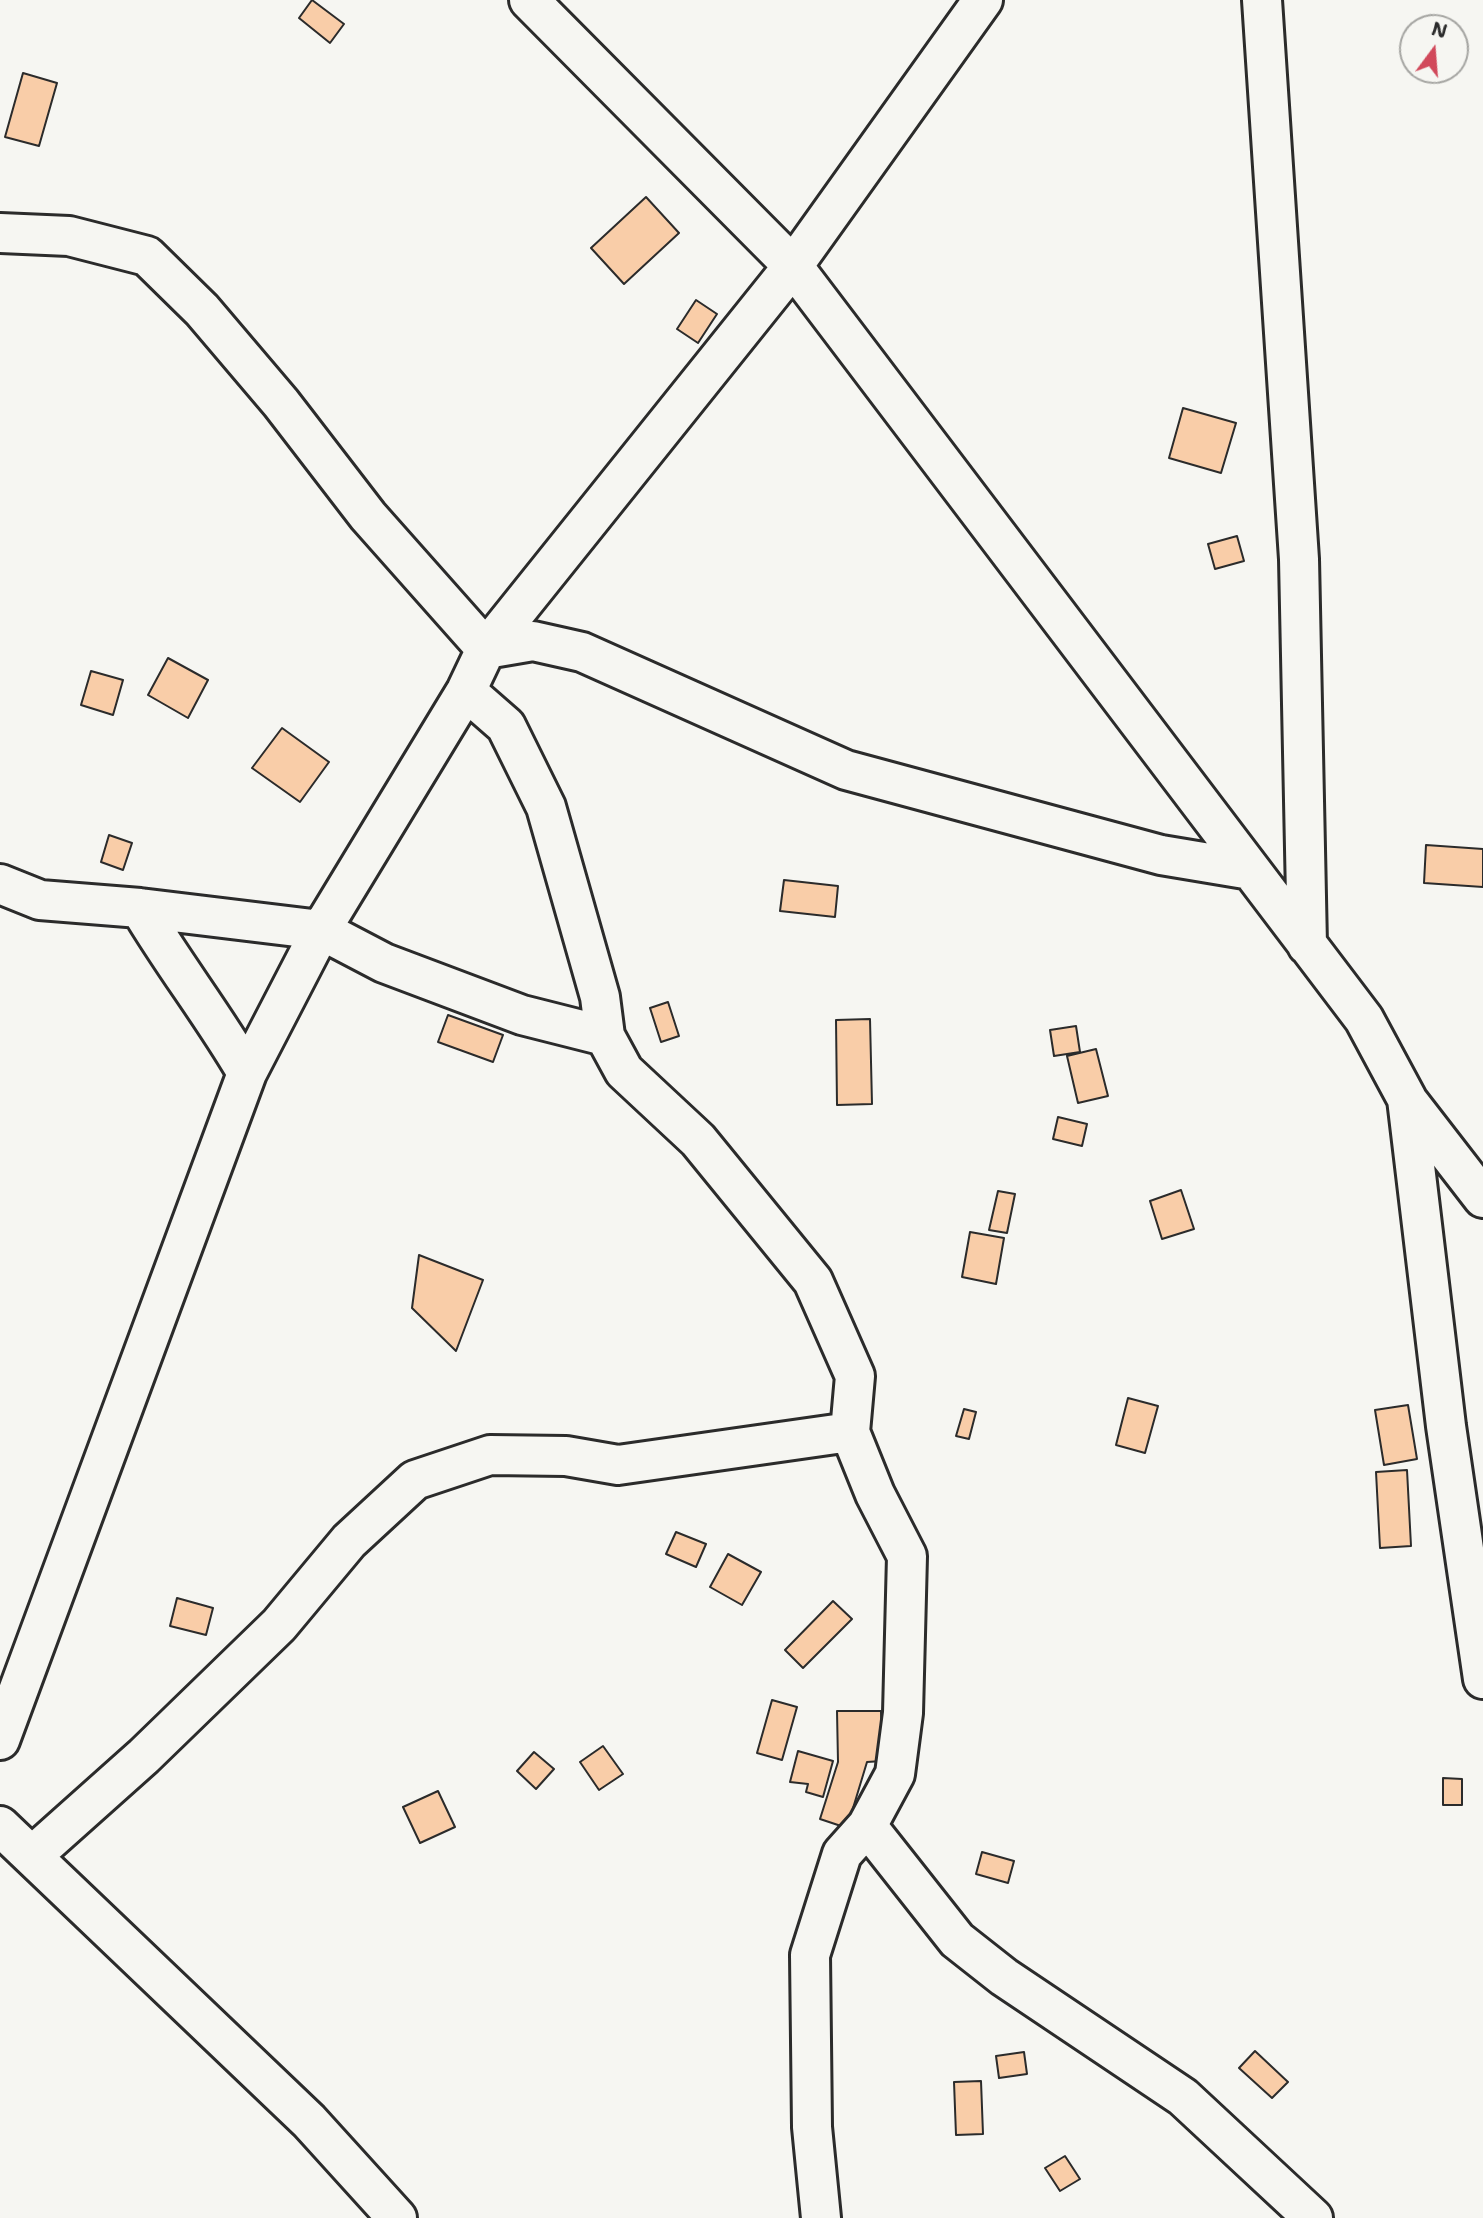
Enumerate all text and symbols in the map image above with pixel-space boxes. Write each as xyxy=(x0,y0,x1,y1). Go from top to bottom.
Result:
north arrow xyxy=(1399,14,1469,84)
text: N xyxy=(1429,16,1450,44)

